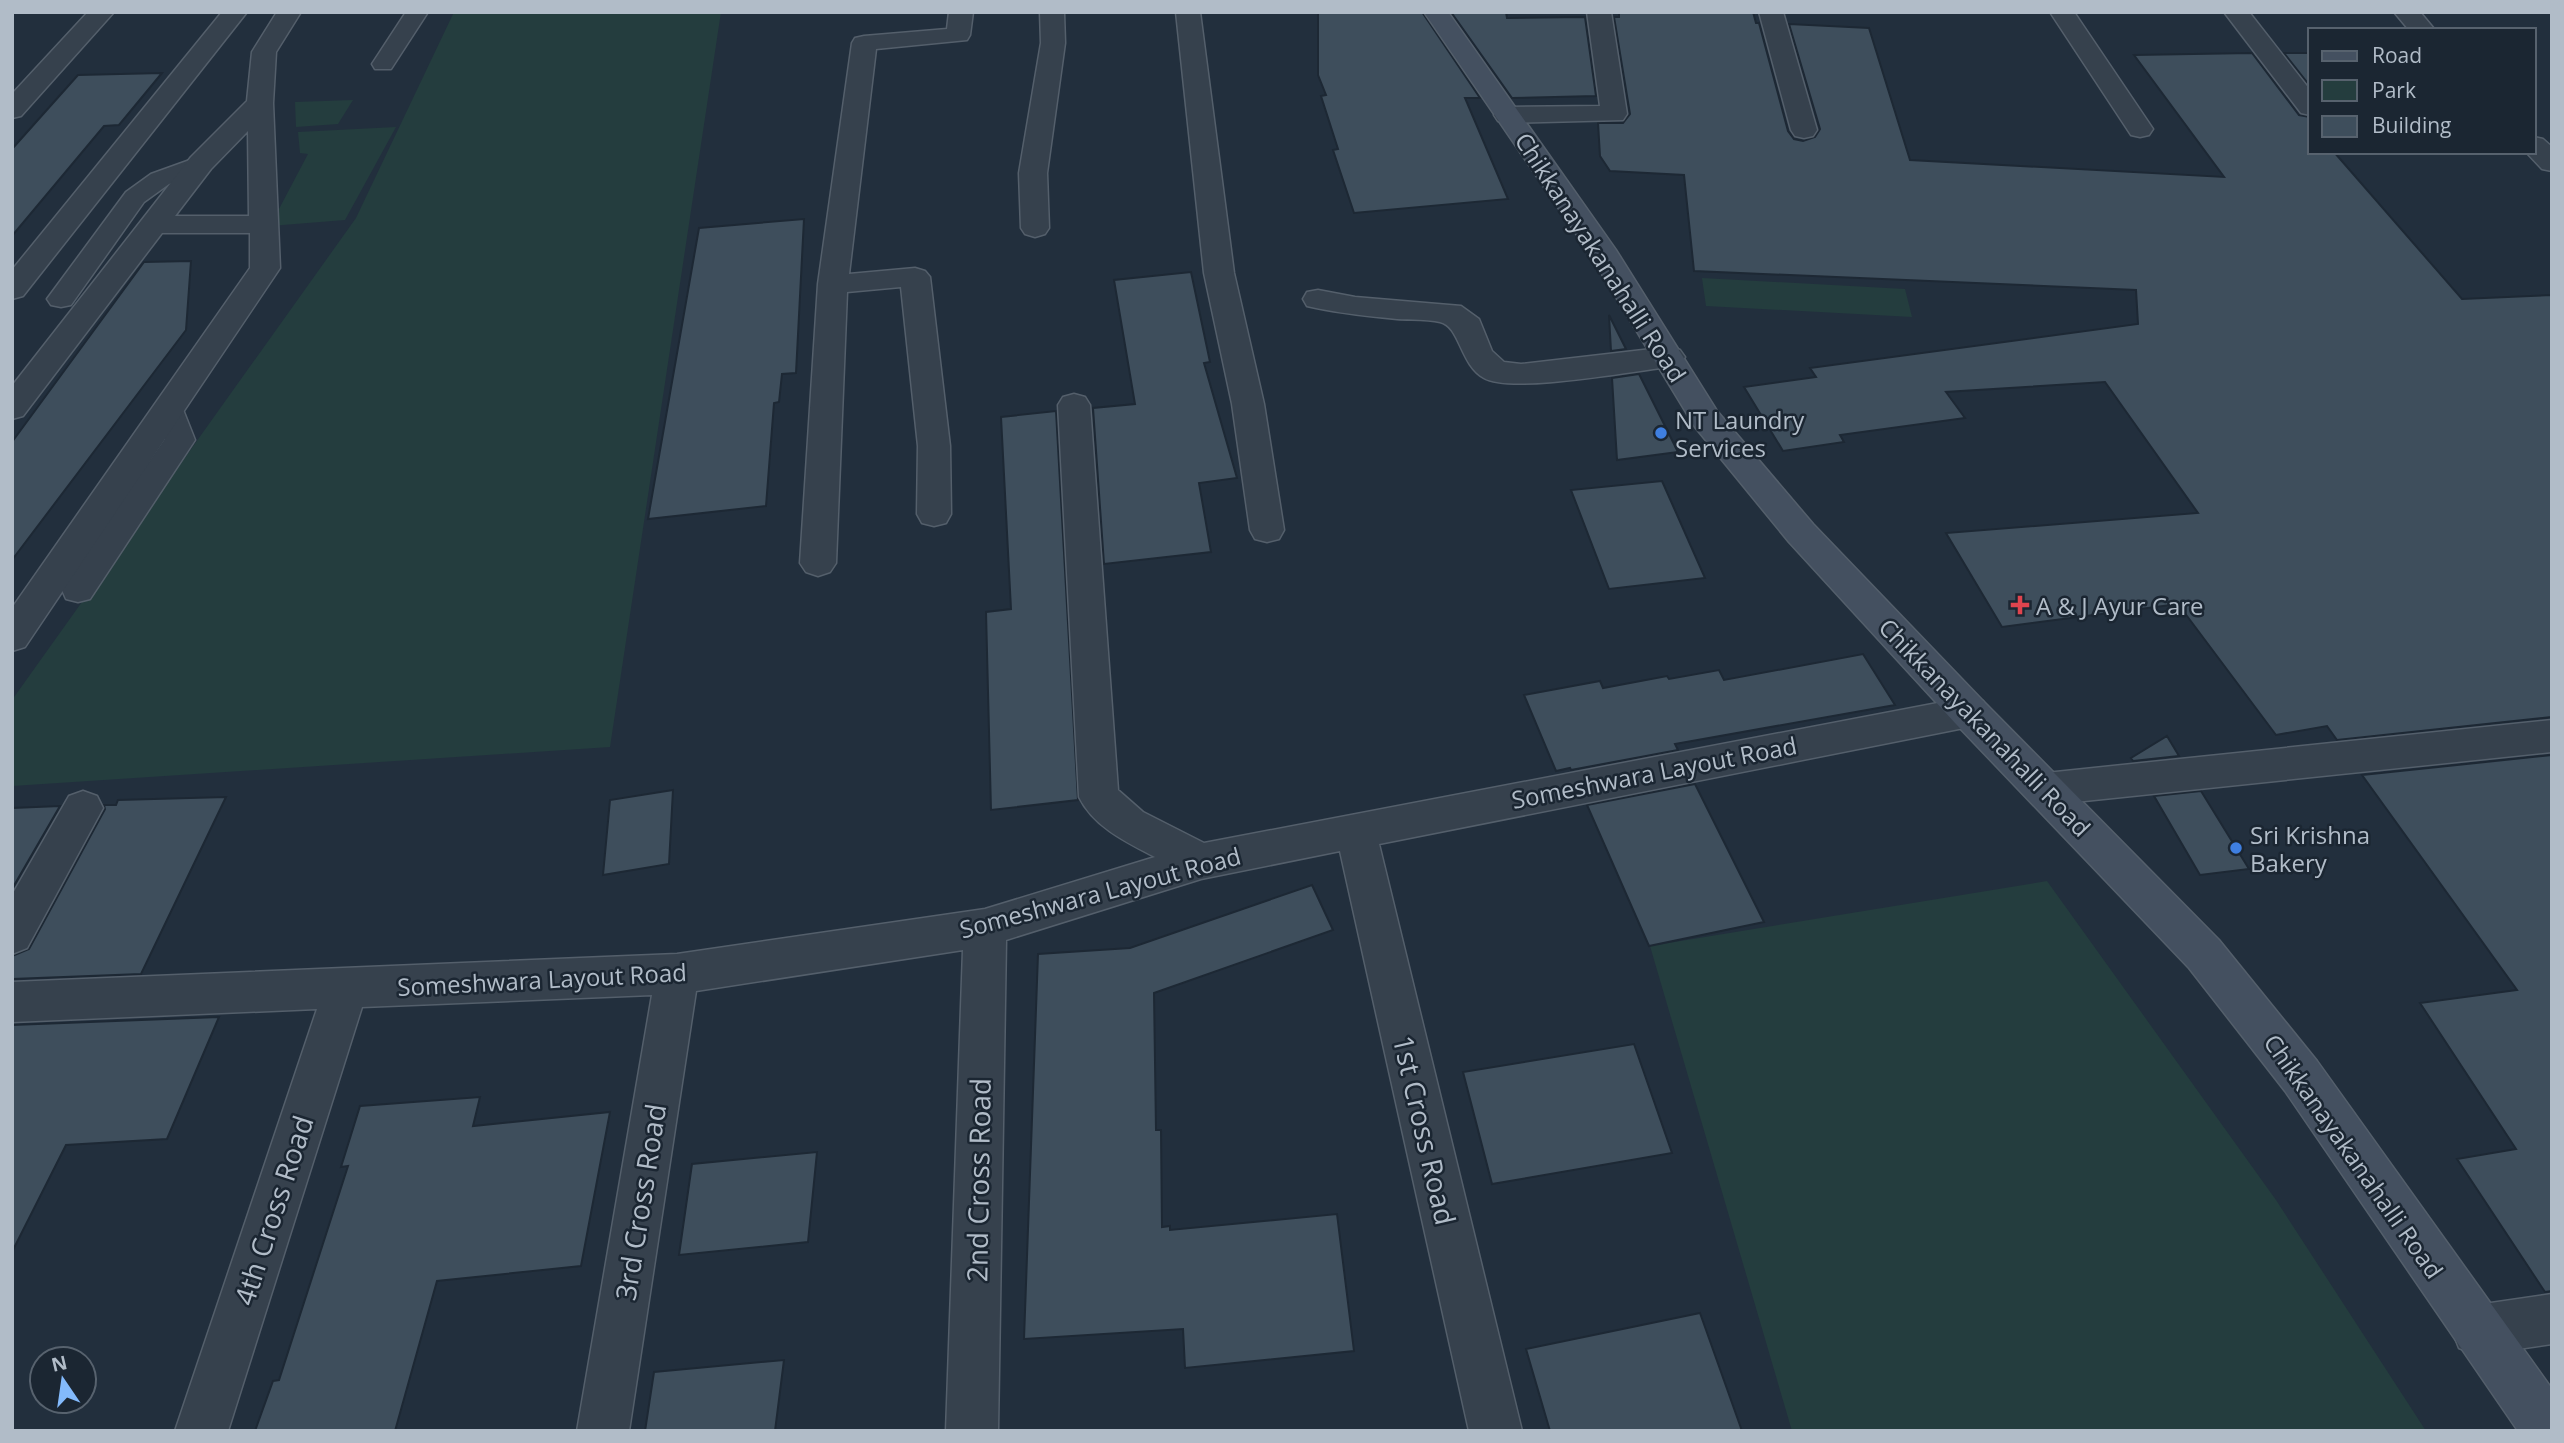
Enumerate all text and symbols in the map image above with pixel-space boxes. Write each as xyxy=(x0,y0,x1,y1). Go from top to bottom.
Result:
legend xyxy=(2308,28,2536,154)
text: Road xyxy=(2372,41,2422,69)
text: Park xyxy=(2372,76,2416,104)
text: Building xyxy=(2372,111,2451,139)
street label: Chikkanayakanahalli Road xyxy=(1508,126,1694,388)
place label: NT Laundry Services xyxy=(1675,403,1805,464)
marker: NT Laundry Services xyxy=(1653,425,1669,441)
place label: A & J Ayur Care xyxy=(2036,589,2204,622)
marker: A & J Ayur Care xyxy=(2010,595,2030,615)
street label: Chikkanayakanahalli Road xyxy=(1872,611,2098,843)
street label: Someshwara Layout Road xyxy=(1509,728,1799,816)
place label: Sri Krishna Bakery xyxy=(2250,818,2370,879)
street label: Someshwara Layout Road xyxy=(956,839,1244,945)
marker: Sri Krishna Bakery xyxy=(2228,840,2244,856)
street label: Someshwara Layout Road xyxy=(396,955,688,1003)
street label: Chikkanayakanahalli Road xyxy=(2257,1027,2451,1285)
street label: 1st Cross Road xyxy=(1385,1032,1465,1228)
street label: 2nd Cross Road xyxy=(957,1078,999,1282)
street label: 3rd Cross Road xyxy=(606,1101,674,1303)
street label: 4th Cross Road xyxy=(224,1110,322,1310)
north arrow xyxy=(28,1345,98,1415)
text: N xyxy=(49,1349,70,1378)

